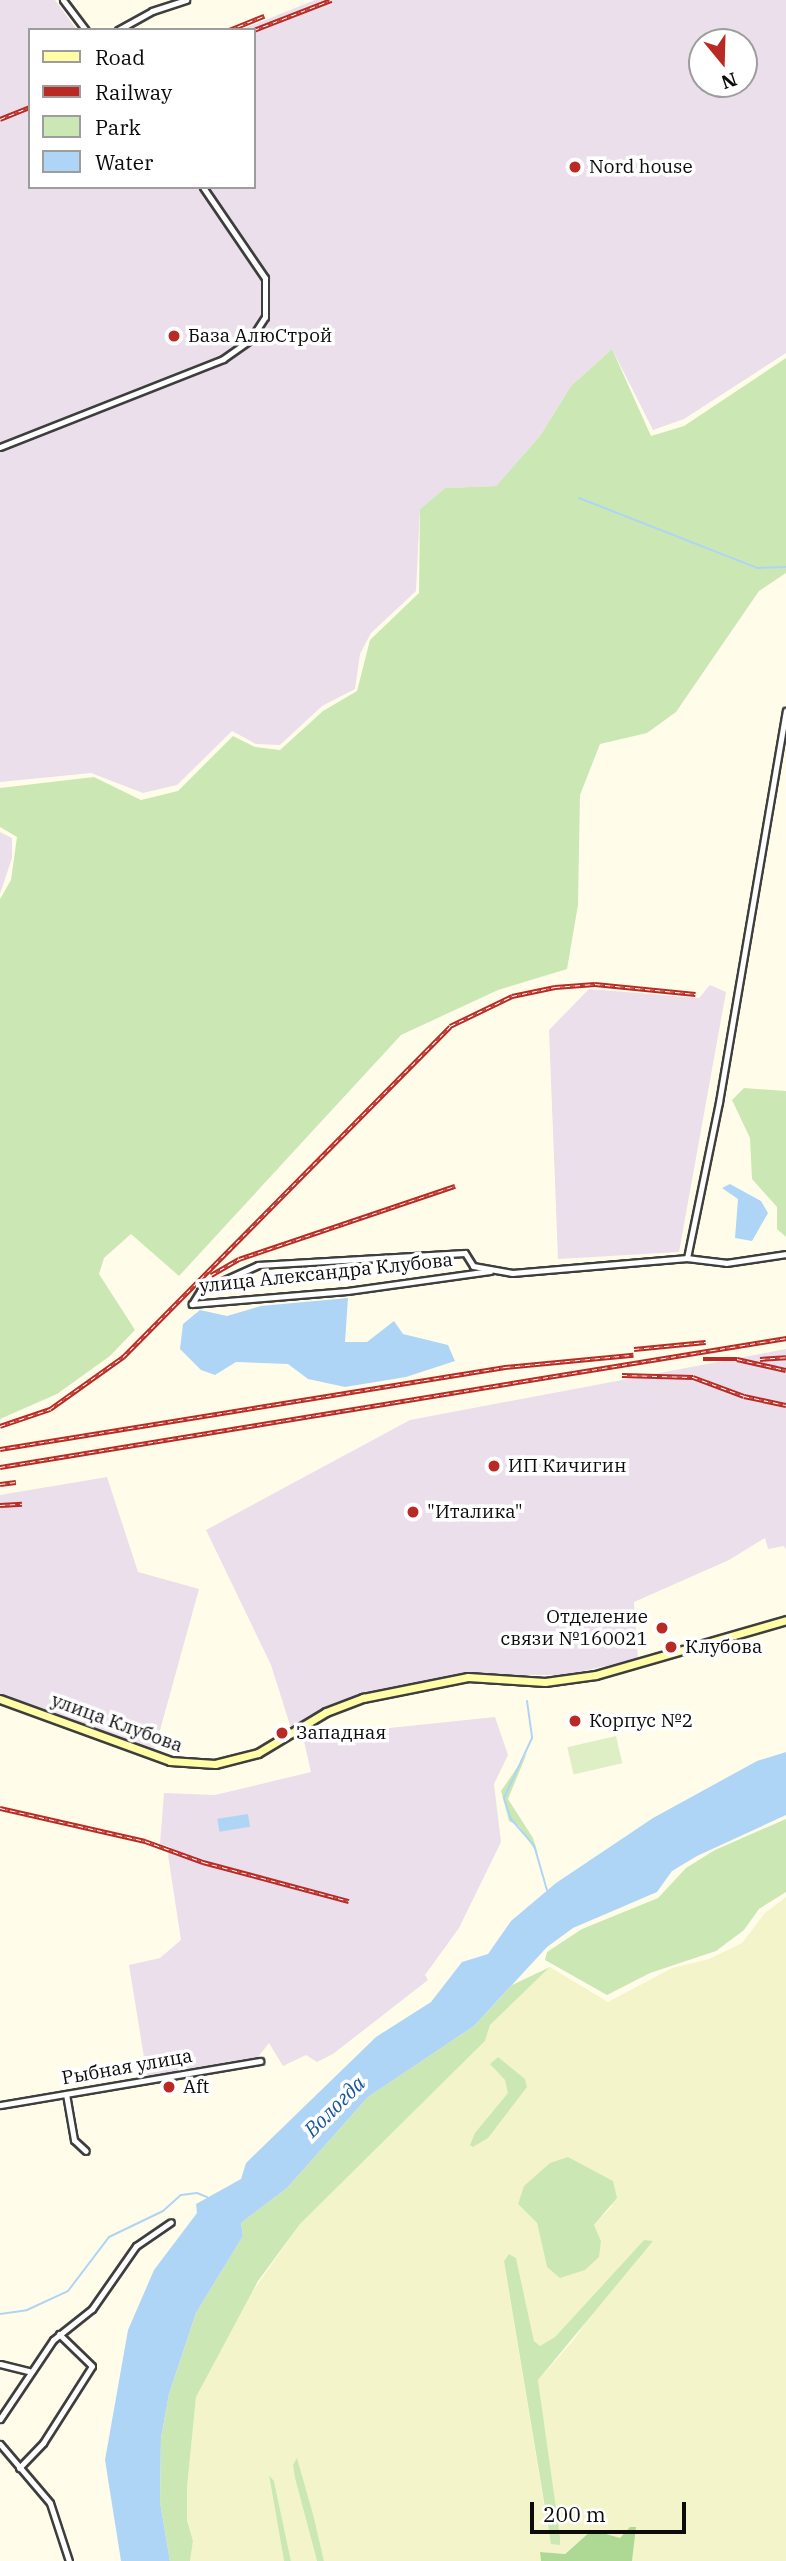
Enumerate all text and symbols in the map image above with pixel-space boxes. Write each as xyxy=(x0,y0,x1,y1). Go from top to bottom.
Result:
legend xyxy=(28,28,256,189)
north arrow xyxy=(688,28,758,98)
text: Road xyxy=(95,43,145,71)
text: N xyxy=(718,67,740,95)
text: Railway xyxy=(95,78,172,106)
text: Park xyxy=(95,113,141,141)
text: Water xyxy=(95,148,153,176)
place label: Nord house xyxy=(589,156,693,178)
marker: Nord house xyxy=(567,159,583,175)
place label: База АлюСтрой xyxy=(188,325,332,347)
marker: База АлюСтрой xyxy=(166,328,182,344)
street label: улица Александра Клубова xyxy=(198,1248,454,1298)
place label: ИП Кичигин xyxy=(508,1455,627,1477)
marker: ИП Кичигин xyxy=(486,1458,502,1474)
place label: "Италика" xyxy=(427,1501,523,1523)
marker: "Италика" xyxy=(405,1504,421,1520)
place label: Отделение связи №160021 xyxy=(501,1606,648,1650)
marker: Отделение связи №160021 xyxy=(654,1620,670,1636)
place label: Клубова xyxy=(685,1636,762,1658)
marker: Клубова xyxy=(663,1639,679,1655)
street label: улица Клубова xyxy=(48,1689,186,1757)
place label: Корпус №2 xyxy=(589,1710,693,1732)
marker: Корпус №2 xyxy=(567,1713,583,1729)
place label: Западная xyxy=(296,1722,386,1744)
marker: Западная xyxy=(274,1725,290,1741)
street label: Рыбная улица xyxy=(60,2044,194,2090)
water label: Вологда xyxy=(298,2070,370,2142)
place label: Aft xyxy=(183,2076,209,2098)
marker: Aft xyxy=(161,2079,177,2095)
scale bar xyxy=(534,2488,690,2532)
text: 200 m xyxy=(543,2500,606,2528)

